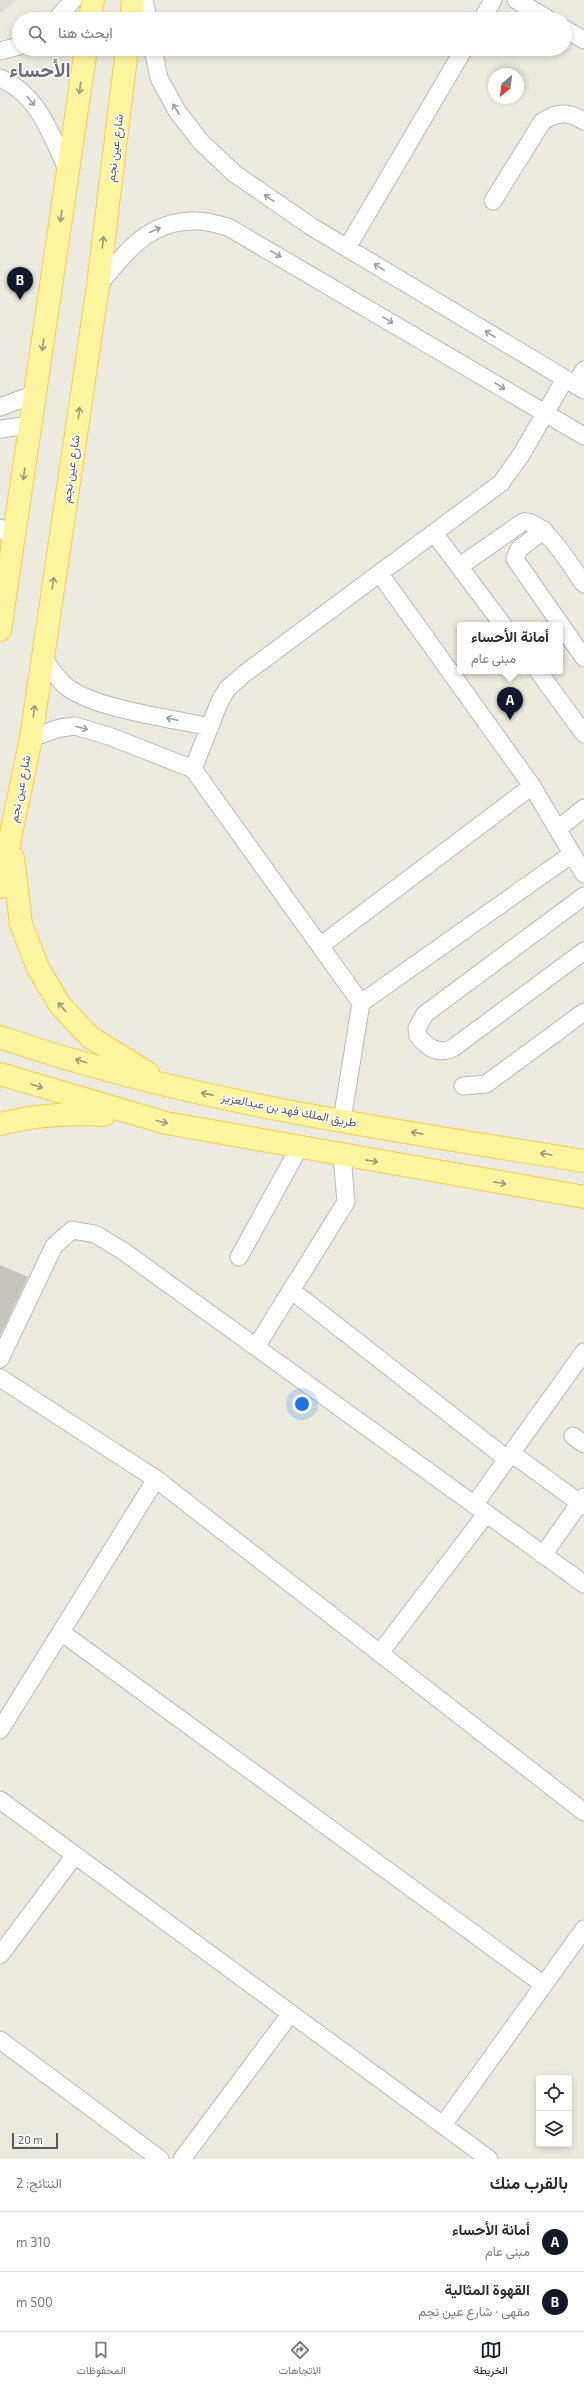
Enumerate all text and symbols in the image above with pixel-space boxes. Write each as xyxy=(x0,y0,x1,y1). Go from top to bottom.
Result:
search box xyxy=(12,12,572,56)
icon: search xyxy=(26,23,48,45)
text: ابحث هنا xyxy=(58,23,113,41)
district label: الأحساء xyxy=(9,57,71,81)
north arrow xyxy=(488,68,524,104)
one-way arrow xyxy=(76,81,84,94)
one-way arrow xyxy=(26,96,35,106)
one-way arrow xyxy=(172,104,180,115)
street label: شارع عين نجم xyxy=(103,113,128,183)
one-way arrow xyxy=(264,194,275,202)
one-way arrow xyxy=(57,209,65,222)
one-way arrow xyxy=(149,226,161,233)
one-way arrow xyxy=(99,236,107,249)
one-way arrow xyxy=(270,251,282,259)
one-way arrow xyxy=(373,263,385,271)
pin: B xyxy=(7,267,33,300)
one-way arrow xyxy=(382,316,393,324)
one-way arrow xyxy=(484,330,496,338)
one-way arrow xyxy=(38,338,46,351)
one-way arrow xyxy=(494,383,506,391)
one-way arrow xyxy=(75,407,83,420)
street label: شارع عين نجم xyxy=(58,434,85,504)
one-way arrow xyxy=(20,467,28,480)
one-way arrow xyxy=(50,577,58,590)
popup xyxy=(457,622,563,674)
text: أمانة الأحساء xyxy=(471,627,549,645)
text: مبنى عام xyxy=(471,650,516,666)
pin: A xyxy=(497,687,523,720)
one-way arrow xyxy=(30,705,38,718)
one-way arrow xyxy=(166,714,179,722)
one-way arrow xyxy=(75,725,88,732)
street label: شارع عين نجم xyxy=(6,754,35,824)
one-way arrow xyxy=(58,1001,67,1012)
one-way arrow xyxy=(75,1057,88,1064)
one-way arrow xyxy=(31,1082,43,1090)
street label: طريق الملك فهد بن عبدالعزيز xyxy=(219,1089,358,1131)
one-way arrow xyxy=(201,1090,214,1098)
one-way arrow xyxy=(155,1119,168,1127)
one-way arrow xyxy=(411,1129,424,1137)
one-way arrow xyxy=(539,1150,552,1158)
one-way arrow xyxy=(365,1157,378,1165)
one-way arrow xyxy=(494,1179,507,1187)
your location xyxy=(292,1394,312,1414)
map controls xyxy=(536,2075,572,2147)
button: locate xyxy=(536,2075,572,2111)
button: layers xyxy=(536,2111,572,2147)
scale bar xyxy=(12,2131,58,2150)
text: 20 m xyxy=(18,2133,43,2146)
text: بالقرب منك xyxy=(490,2172,568,2192)
text: النتائج: 2 xyxy=(16,2175,62,2191)
text: أمانة الأحساء xyxy=(452,2220,530,2238)
text: 310 m xyxy=(16,2234,51,2250)
text: A xyxy=(551,2234,559,2250)
text: مبنى عام xyxy=(485,2243,530,2259)
text: القهوة المثالية xyxy=(445,2280,530,2298)
text: 500 m xyxy=(16,2294,53,2310)
text: B xyxy=(551,2294,559,2310)
text: مقهى · شارع عين نجم xyxy=(418,2303,530,2319)
tab: المحفوظات xyxy=(76,2339,126,2380)
tab: الاتجاهات xyxy=(278,2339,321,2380)
tab: الخريطة xyxy=(474,2339,508,2380)

